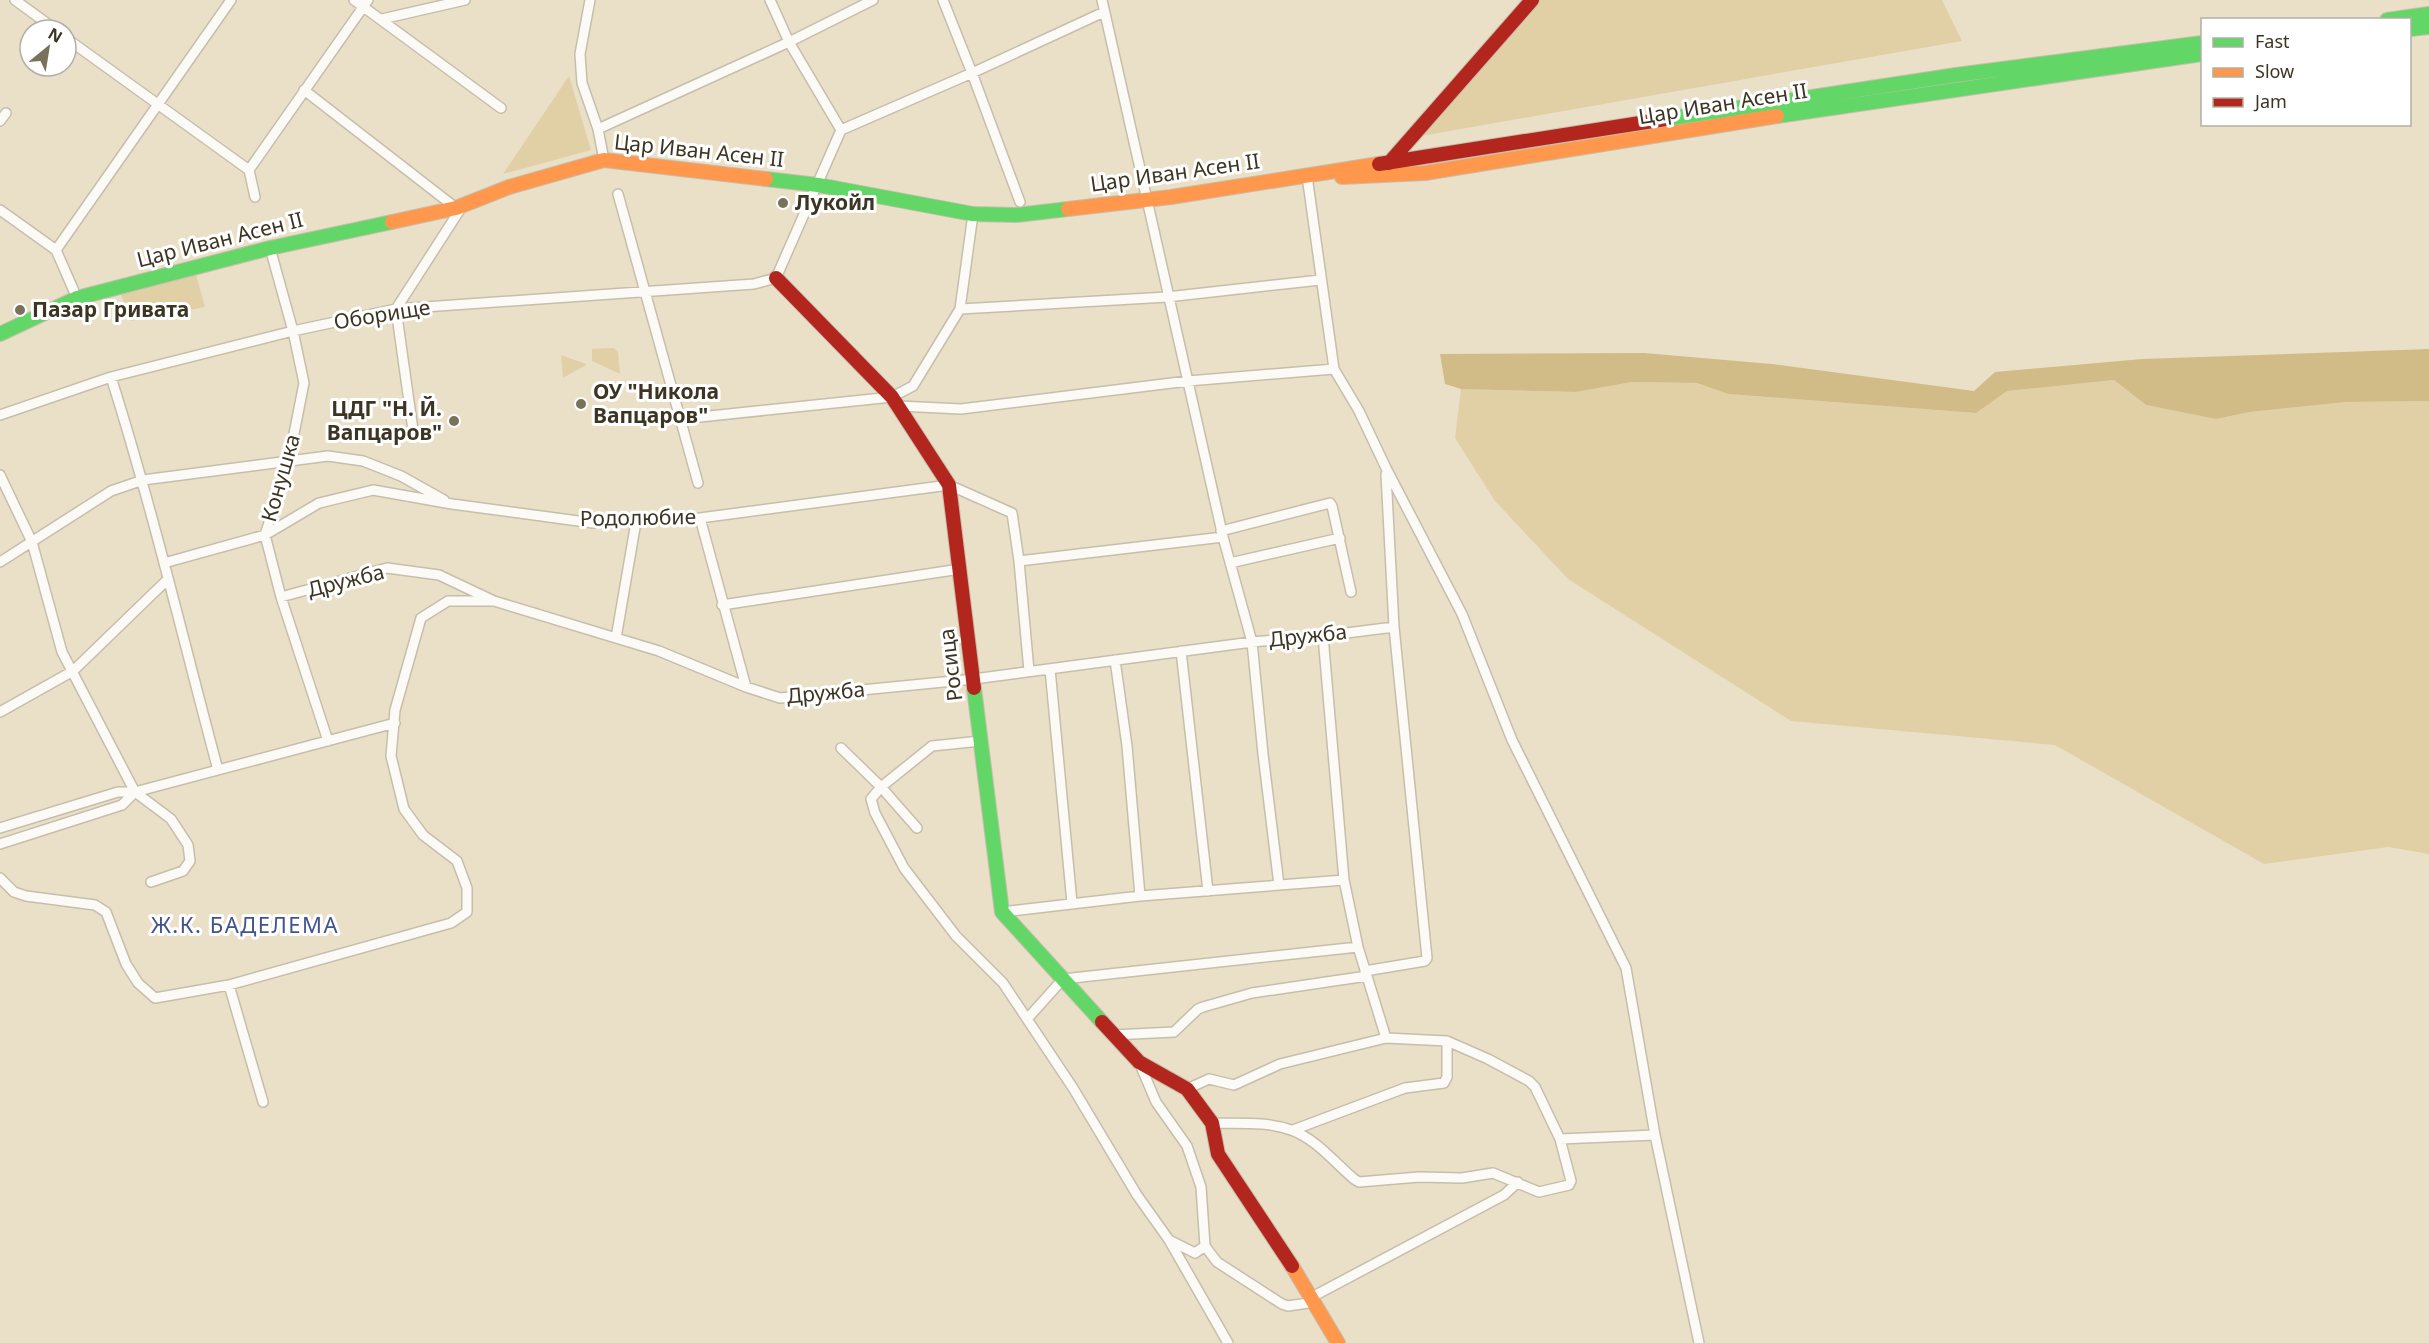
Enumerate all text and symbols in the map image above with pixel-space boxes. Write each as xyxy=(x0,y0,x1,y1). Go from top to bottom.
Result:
north arrow xyxy=(18,18,78,78)
legend xyxy=(2201,18,2411,126)
text: N xyxy=(44,22,67,48)
text: Fast xyxy=(2255,29,2290,53)
text: Slow xyxy=(2255,59,2294,83)
street label: Цар Иван Асен II xyxy=(1636,76,1809,130)
text: Jam xyxy=(2253,89,2287,113)
street label: Цар Иван Асен II xyxy=(613,127,785,173)
street label: Цар Иван Асен II xyxy=(1088,146,1261,198)
place label: Лукойл xyxy=(795,188,875,216)
marker: Лукойл xyxy=(776,196,790,210)
street label: Цар Иван Асен II xyxy=(134,205,306,273)
street label: Оборище xyxy=(332,293,432,335)
place label: Пазар Гривата xyxy=(32,295,189,323)
marker: Пазар Гривата xyxy=(13,303,27,317)
place label: ОУ "Никола Вапцаров" xyxy=(593,377,719,429)
place label: ЦДГ "Н. Й. Вапцаров" xyxy=(327,394,442,446)
marker: ОУ "Никола Вапцаров" xyxy=(574,397,588,411)
marker: ЦДГ "Н. Й. Вапцаров" xyxy=(447,414,461,428)
street label: Конушка xyxy=(254,431,306,525)
street label: Родолюбие xyxy=(580,502,696,532)
street label: Дружба xyxy=(304,557,387,603)
street label: Дружба xyxy=(1267,617,1348,653)
street label: Росица xyxy=(932,627,968,703)
street label: Дружба xyxy=(786,675,866,709)
district label: Ж.К. БАДЕЛЕМА xyxy=(151,909,339,939)

